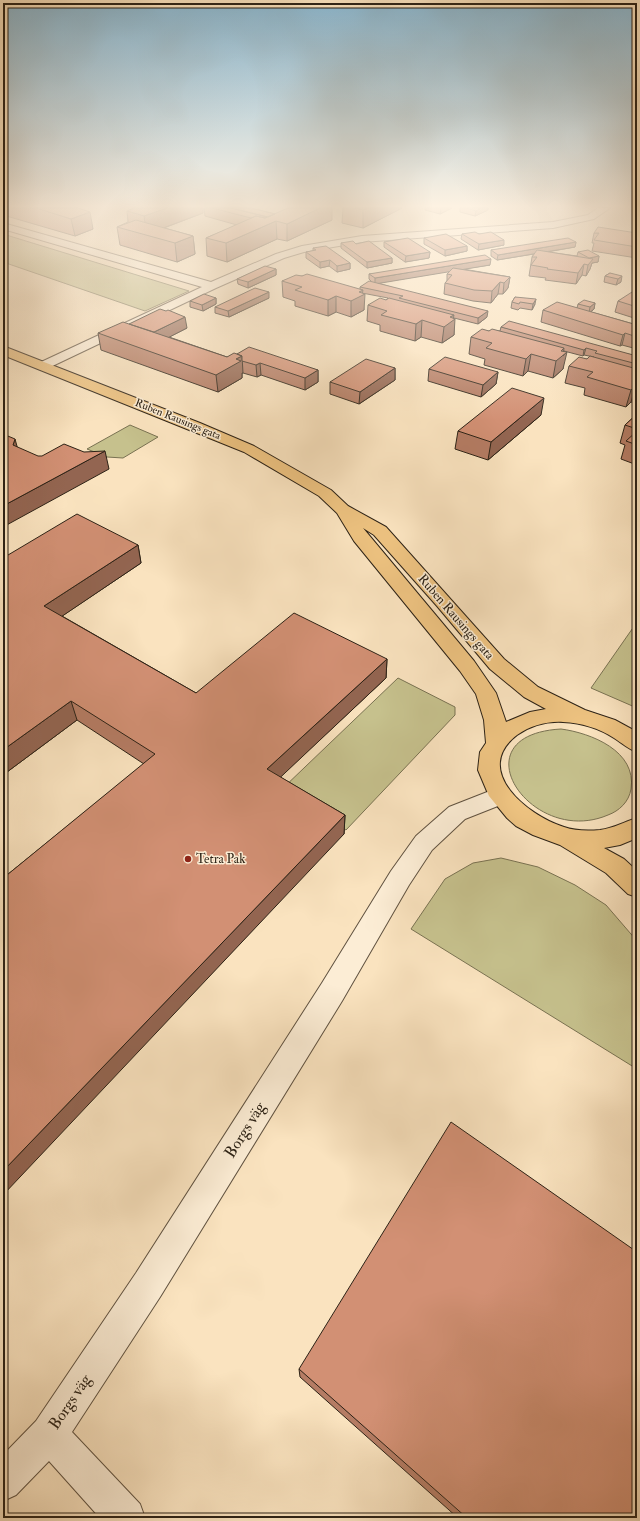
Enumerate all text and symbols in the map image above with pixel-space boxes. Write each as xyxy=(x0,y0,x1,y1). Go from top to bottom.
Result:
street label: Ruben Rausings gata xyxy=(133,396,223,442)
street label: Ruben Rausings gata xyxy=(415,571,498,663)
place label: Tetra Pak xyxy=(196,851,246,867)
marker: Tetra Pak xyxy=(183,854,193,864)
street label: Borgs väg xyxy=(220,1097,271,1162)
street label: Borgs väg xyxy=(44,1370,96,1433)

